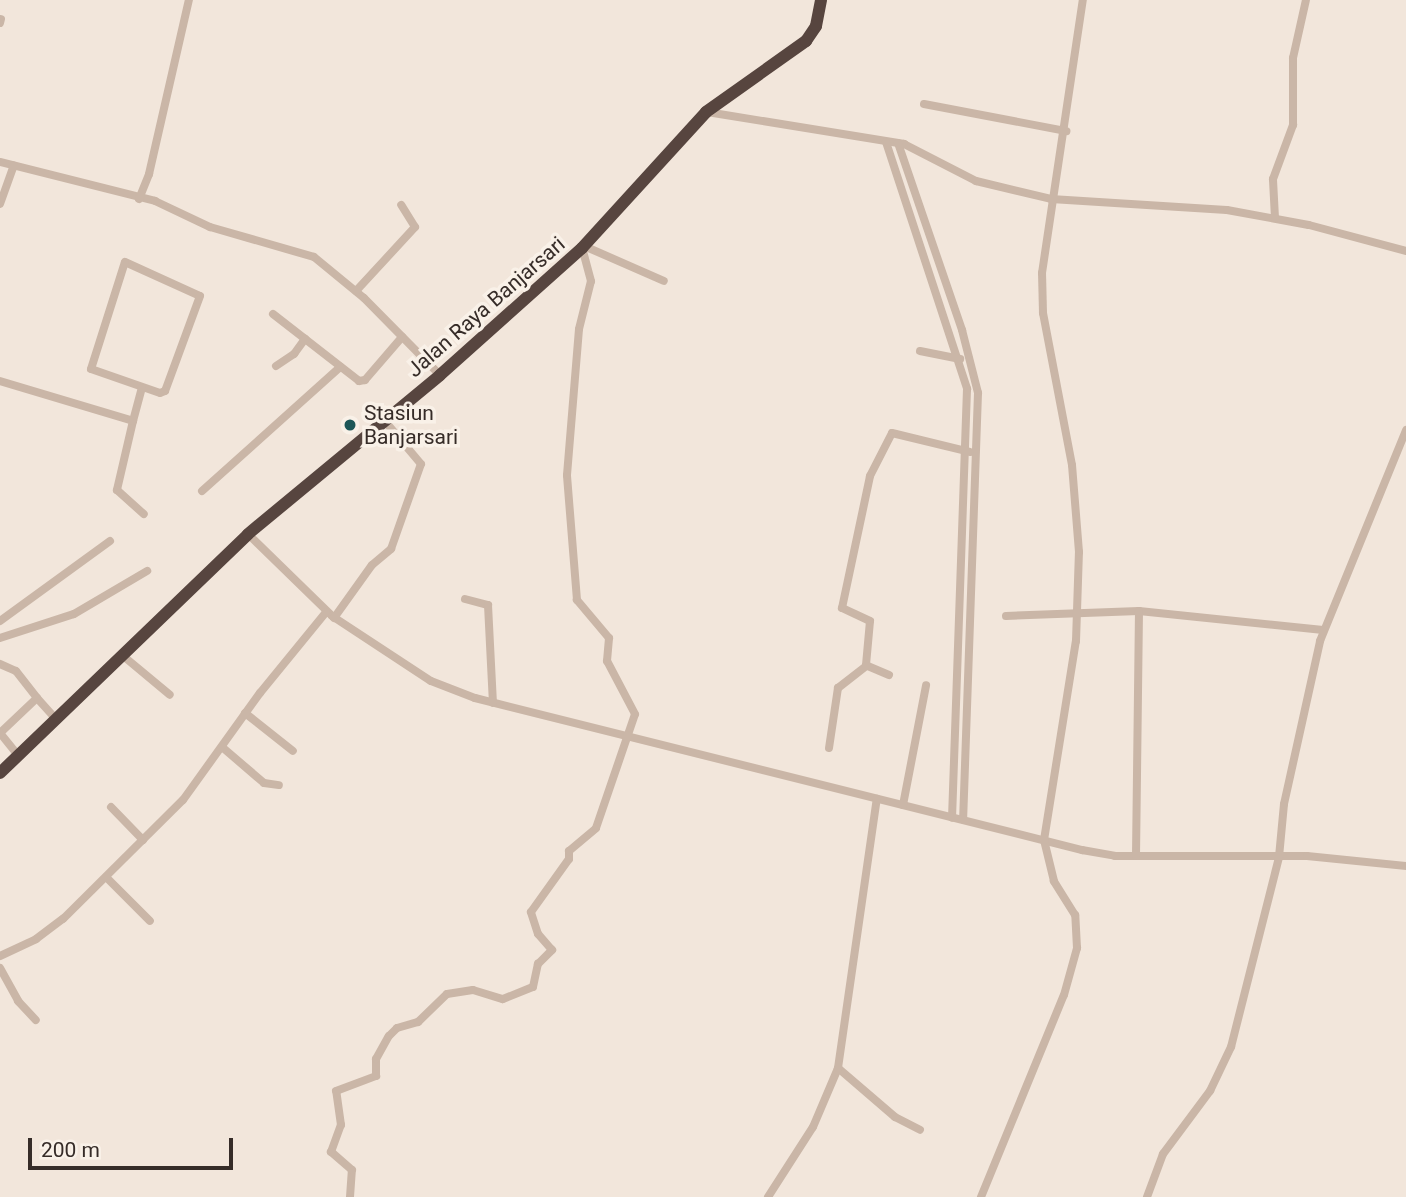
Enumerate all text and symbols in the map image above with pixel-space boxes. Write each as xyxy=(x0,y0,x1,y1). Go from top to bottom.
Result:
street label: Jalan Raya Banjarsari xyxy=(402,232,570,382)
place label: Stasiun Banjarsari xyxy=(364,400,458,450)
marker: Stasiun Banjarsari xyxy=(342,417,358,433)
scale bar xyxy=(32,1124,236,1168)
text: 200 m xyxy=(41,1138,100,1162)

